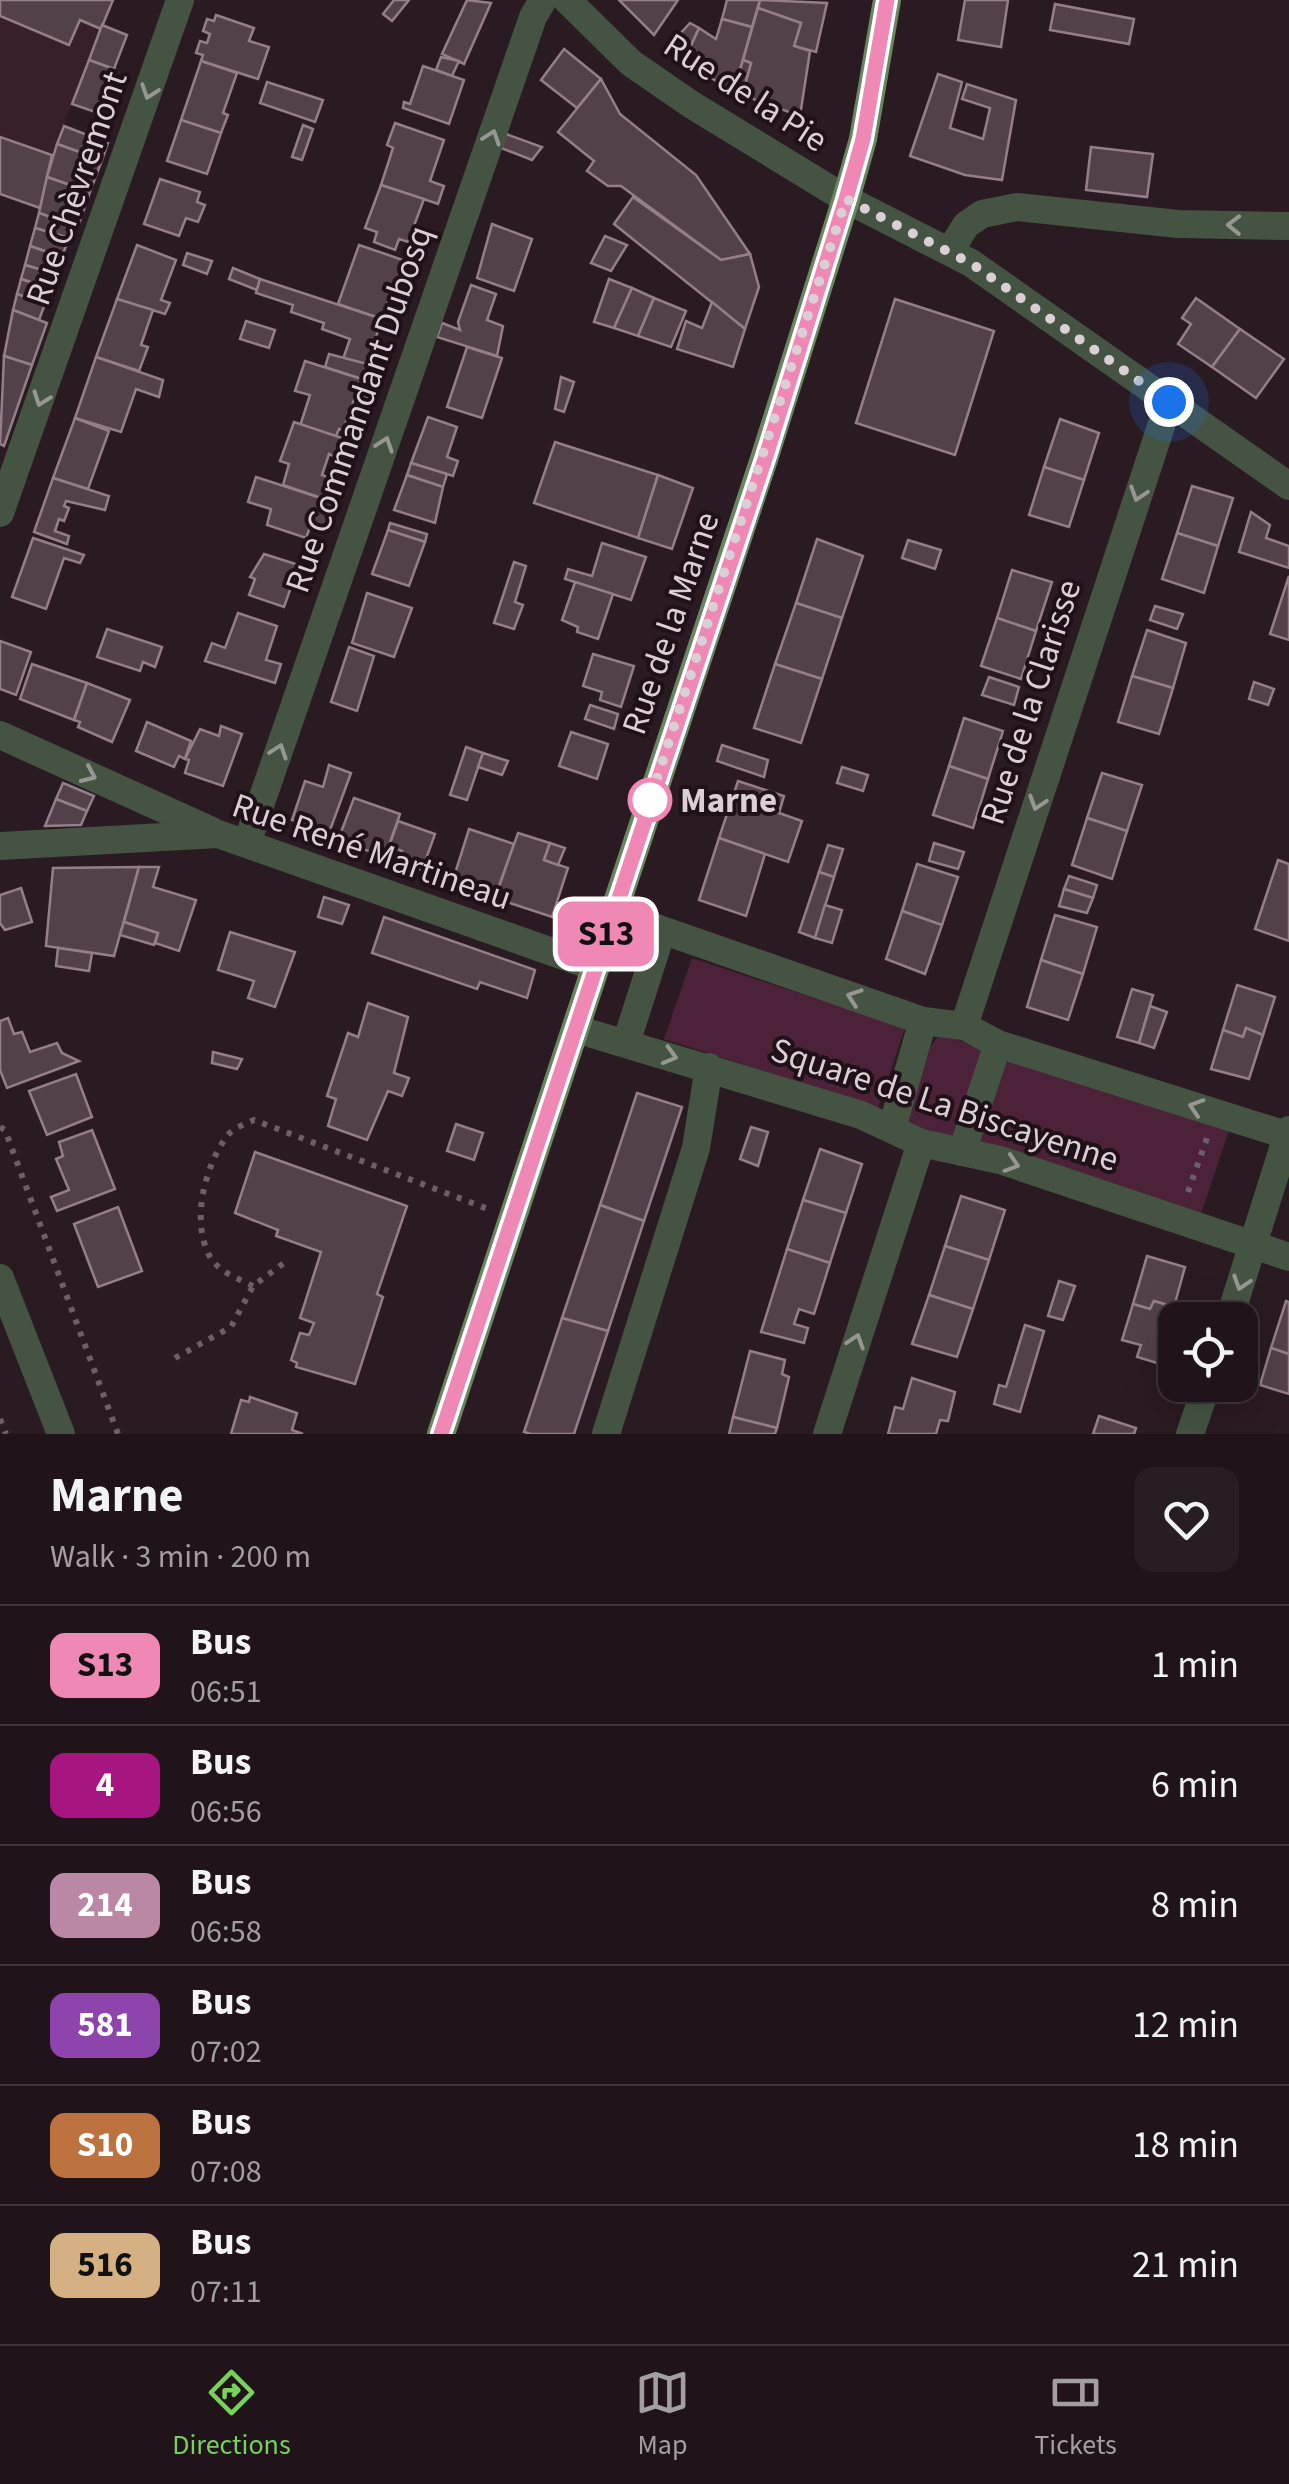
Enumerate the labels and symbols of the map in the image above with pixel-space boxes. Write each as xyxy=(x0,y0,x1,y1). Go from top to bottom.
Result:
street label: Rue de la Pie xyxy=(654,21,837,165)
street label: Rue Chèvremont xyxy=(14,65,140,312)
one-way arrow xyxy=(140,83,161,100)
one-way arrow xyxy=(480,130,500,147)
one-way arrow xyxy=(1225,214,1240,236)
street label: Rue Commandant Dubosq xyxy=(273,219,445,599)
your location xyxy=(1144,377,1194,427)
one-way arrow xyxy=(32,389,53,406)
one-way arrow xyxy=(373,437,394,454)
one-way arrow xyxy=(1129,485,1149,502)
street label: Rue de la Marne xyxy=(609,505,732,741)
street label: Rue de la Clarisse xyxy=(968,573,1094,831)
one-way arrow xyxy=(267,744,287,761)
one-way arrow xyxy=(79,763,97,783)
place label: Marne xyxy=(680,776,777,826)
marker: Marne xyxy=(629,779,671,821)
street label: Rue René Martineau xyxy=(225,781,518,923)
one-way arrow xyxy=(1028,794,1048,811)
line badge: S13 xyxy=(548,902,664,966)
one-way arrow xyxy=(847,988,864,1009)
street label: Square de La Biscayenne xyxy=(764,1025,1125,1185)
one-way arrow xyxy=(661,1044,678,1065)
one-way arrow xyxy=(1188,1098,1205,1119)
one-way arrow xyxy=(1002,1153,1019,1173)
one-way arrow xyxy=(1232,1273,1253,1290)
one-way arrow xyxy=(845,1333,865,1350)

